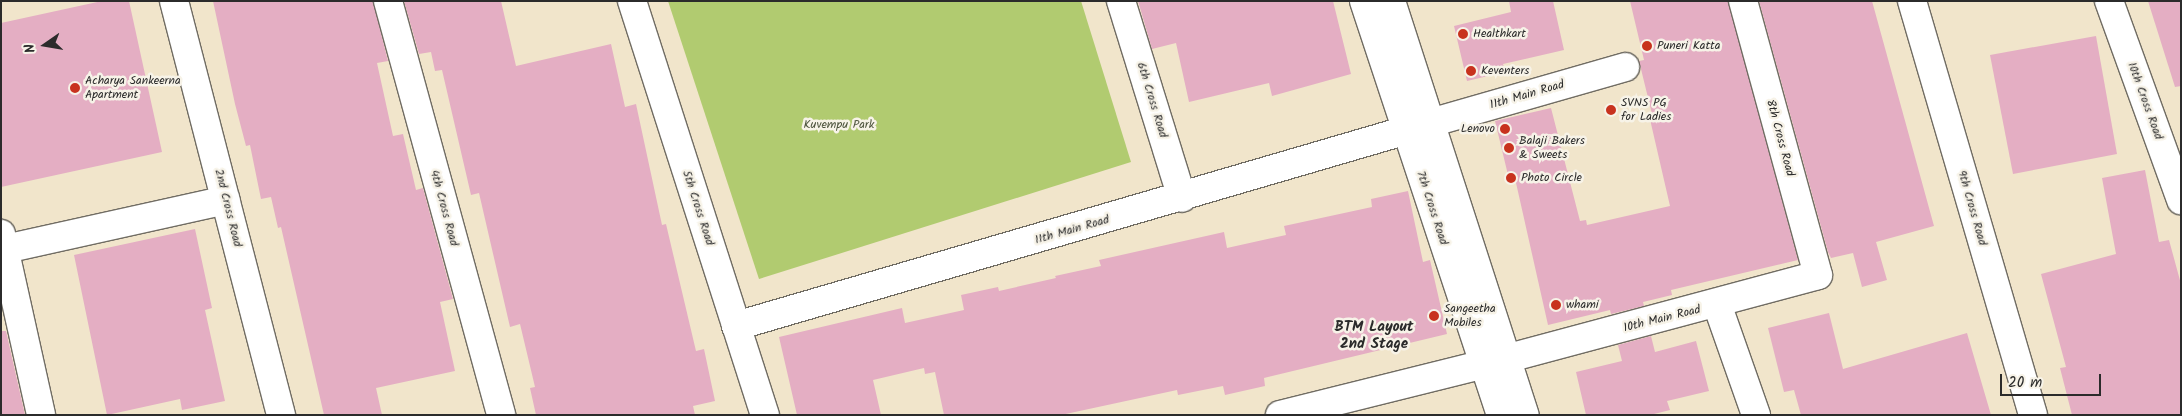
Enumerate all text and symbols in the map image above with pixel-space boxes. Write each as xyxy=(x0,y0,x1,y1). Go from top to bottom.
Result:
north arrow xyxy=(20,20,70,70)
place label: Healthkart xyxy=(1473,27,1526,41)
marker: Healthkart xyxy=(1457,28,1469,40)
place label: Puneri Katta xyxy=(1657,39,1720,53)
marker: Puneri Katta xyxy=(1641,40,1653,52)
text: N xyxy=(19,42,42,55)
street label: 6th Cross Road xyxy=(1134,60,1170,140)
street label: 10th Cross Road xyxy=(2124,60,2166,142)
place label: Keventers xyxy=(1481,64,1529,78)
marker: Keventers xyxy=(1465,65,1477,77)
place label: Acharya Sankeerna Apartment xyxy=(85,74,181,102)
street label: 11th Main Road xyxy=(1488,78,1566,112)
marker: Acharya Sankeerna Apartment xyxy=(69,82,81,94)
place label: SVNS PG for Ladies xyxy=(1621,96,1671,124)
street label: 8th Cross Road xyxy=(1763,98,1797,178)
marker: SVNS PG for Ladies xyxy=(1605,104,1617,116)
park label: Kuvempu Park xyxy=(804,118,874,132)
place label: Lenovo xyxy=(1461,122,1495,136)
marker: Lenovo xyxy=(1499,123,1511,135)
place label: Balaji Bakers & Sweets xyxy=(1519,134,1585,162)
marker: Balaji Bakers & Sweets xyxy=(1503,142,1515,154)
street label: 2nd Cross Road xyxy=(211,168,245,248)
street label: 4th Cross Road xyxy=(427,168,461,248)
street label: 5th Cross Road xyxy=(679,169,717,247)
street label: 7th Cross Road xyxy=(1413,169,1451,247)
street label: 9th Cross Road xyxy=(1954,169,1990,247)
place label: Photo Circle xyxy=(1521,171,1582,185)
marker: Photo Circle xyxy=(1505,172,1517,184)
street label: 11th Main Road xyxy=(1033,213,1111,247)
place label: whami xyxy=(1566,298,1599,312)
marker: whami xyxy=(1550,299,1562,311)
place label: Sangeetha Mobiles xyxy=(1444,302,1496,330)
street label: 10th Main Road xyxy=(1622,302,1702,336)
marker: Sangeetha Mobiles xyxy=(1428,310,1440,322)
district label: BTM Layout 2nd Stage xyxy=(1334,318,1414,353)
scale bar xyxy=(2002,364,2103,396)
text: 20 m xyxy=(2008,371,2042,395)

